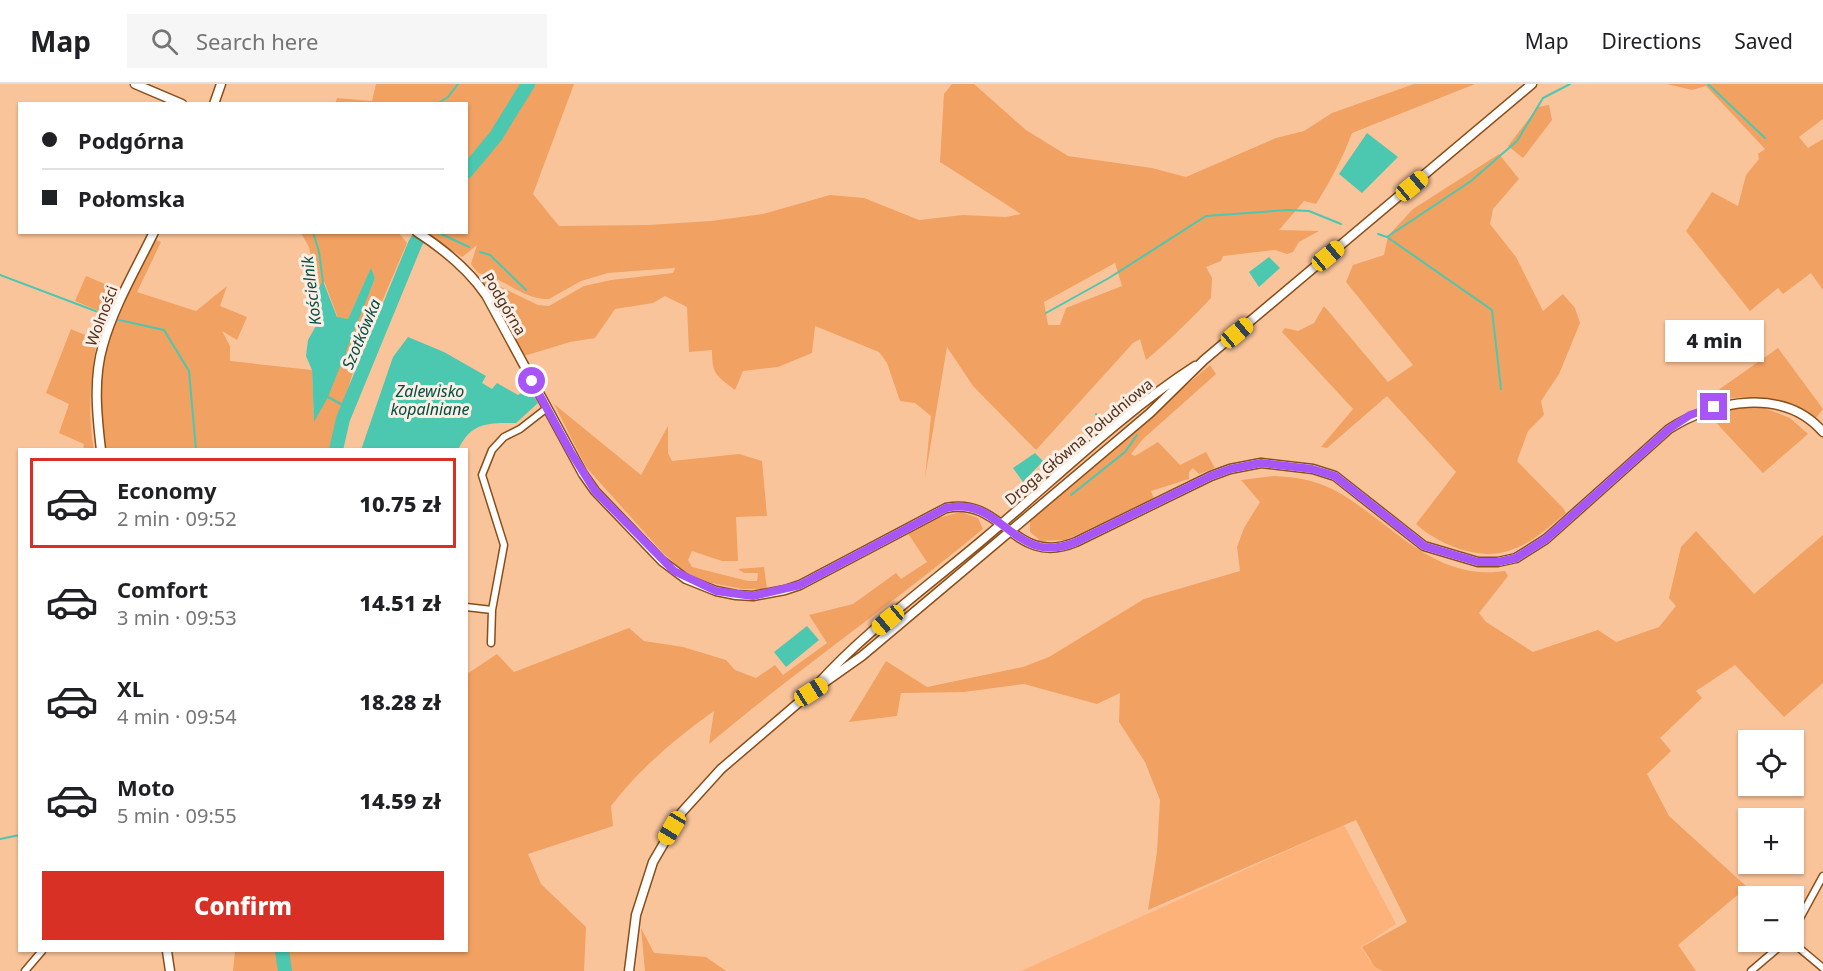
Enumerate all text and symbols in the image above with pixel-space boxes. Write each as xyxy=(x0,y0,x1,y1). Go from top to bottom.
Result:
search box xyxy=(127,14,547,68)
text: Map xyxy=(30,22,91,60)
icon: search xyxy=(148,25,181,58)
text: Search here xyxy=(196,26,318,56)
text: Map xyxy=(1525,27,1569,55)
text: Directions xyxy=(1602,27,1701,55)
text: Saved xyxy=(1734,27,1793,55)
text: Podgórna xyxy=(78,125,184,155)
car xyxy=(1392,168,1432,204)
text: Połomska xyxy=(78,183,185,213)
car xyxy=(1308,238,1348,274)
water label: Kościelnik xyxy=(296,254,326,327)
street label: Podgórna xyxy=(478,269,531,338)
street label: Wolności xyxy=(80,283,122,349)
water label: Szotkówka xyxy=(336,295,386,373)
car xyxy=(1217,315,1257,351)
callout: 4 min xyxy=(1664,320,1764,362)
text: 4 min xyxy=(1687,327,1742,354)
route start xyxy=(518,367,545,394)
street label: Droga Główna Południowa xyxy=(1000,373,1156,509)
water label: Zalewisko kopalniane xyxy=(391,380,469,420)
route end xyxy=(1700,393,1727,420)
text: Economy xyxy=(117,475,216,505)
icon: car xyxy=(45,476,99,530)
text: 10.75 zł xyxy=(359,488,441,518)
text: 2 min · 09:52 xyxy=(117,505,237,532)
text: Comfort xyxy=(117,574,208,604)
icon: car xyxy=(45,575,99,629)
text: 14.51 zł xyxy=(359,587,441,617)
car xyxy=(868,602,908,638)
text: 3 min · 09:53 xyxy=(117,604,237,631)
text: XL xyxy=(117,673,144,703)
icon: car xyxy=(45,674,99,728)
car xyxy=(791,675,831,709)
text: 18.28 zł xyxy=(359,686,441,716)
text: 4 min · 09:54 xyxy=(117,703,237,730)
map controls xyxy=(1738,730,1804,952)
button: locate xyxy=(1738,730,1804,796)
text: Moto xyxy=(117,772,175,802)
icon: car xyxy=(45,773,99,827)
text: 14.59 zł xyxy=(359,785,441,815)
text: 5 min · 09:55 xyxy=(117,802,237,829)
car xyxy=(655,808,689,848)
button: + xyxy=(1738,808,1804,874)
button: Confirm xyxy=(42,871,444,940)
button: − xyxy=(1738,886,1804,952)

